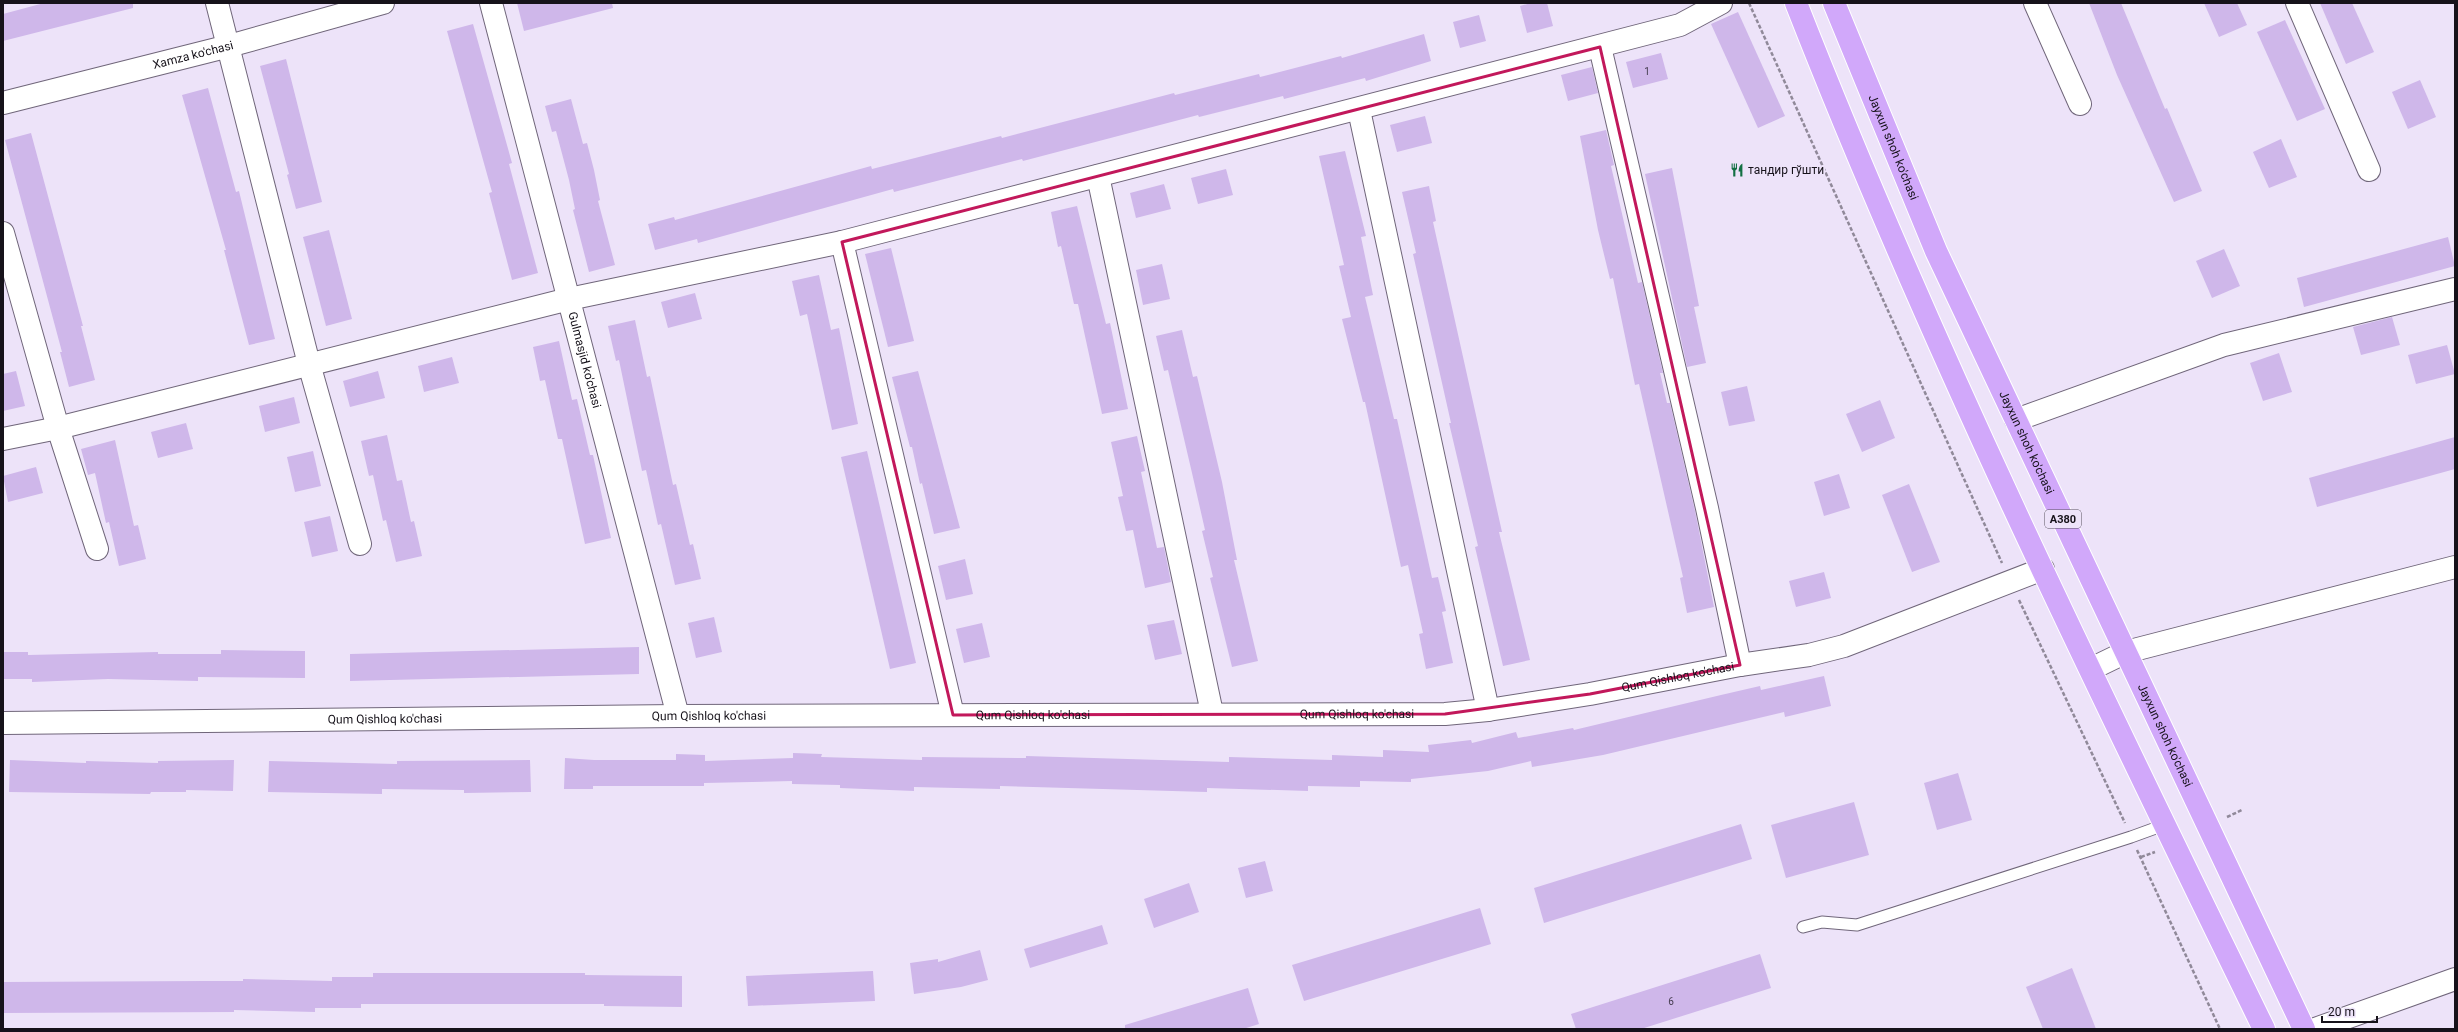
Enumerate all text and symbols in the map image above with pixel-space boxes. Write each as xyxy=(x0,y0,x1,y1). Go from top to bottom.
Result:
street label: Xamza ko'chasi xyxy=(151,38,235,72)
house number: 1 xyxy=(1644,66,1650,77)
street label: Jayxun shoh ko'chasi xyxy=(1865,93,1921,202)
restaurant icon: тандир гўшти xyxy=(1729,162,1745,178)
place label: тандир гўшти xyxy=(1748,163,1824,177)
street label: Gulmasjid ko'chasi xyxy=(565,310,604,410)
street label: Jayxun shoh ko'chasi xyxy=(1996,389,2057,496)
road number: A380 xyxy=(2045,510,2081,528)
street label: Qum Qishloq ko'chasi xyxy=(1620,659,1735,695)
street label: Jayxun shoh ko'chasi xyxy=(2135,681,2196,789)
street label: Qum Qishloq ko'chasi xyxy=(1300,707,1414,721)
street label: Qum Qishloq ko'chasi xyxy=(976,708,1090,722)
street label: Qum Qishloq ko'chasi xyxy=(652,709,766,723)
street label: Qum Qishloq ko'chasi xyxy=(328,711,442,727)
house number: 6 xyxy=(1668,996,1674,1007)
scale bar xyxy=(2322,998,2377,1024)
text: 20 m xyxy=(2328,1005,2355,1019)

